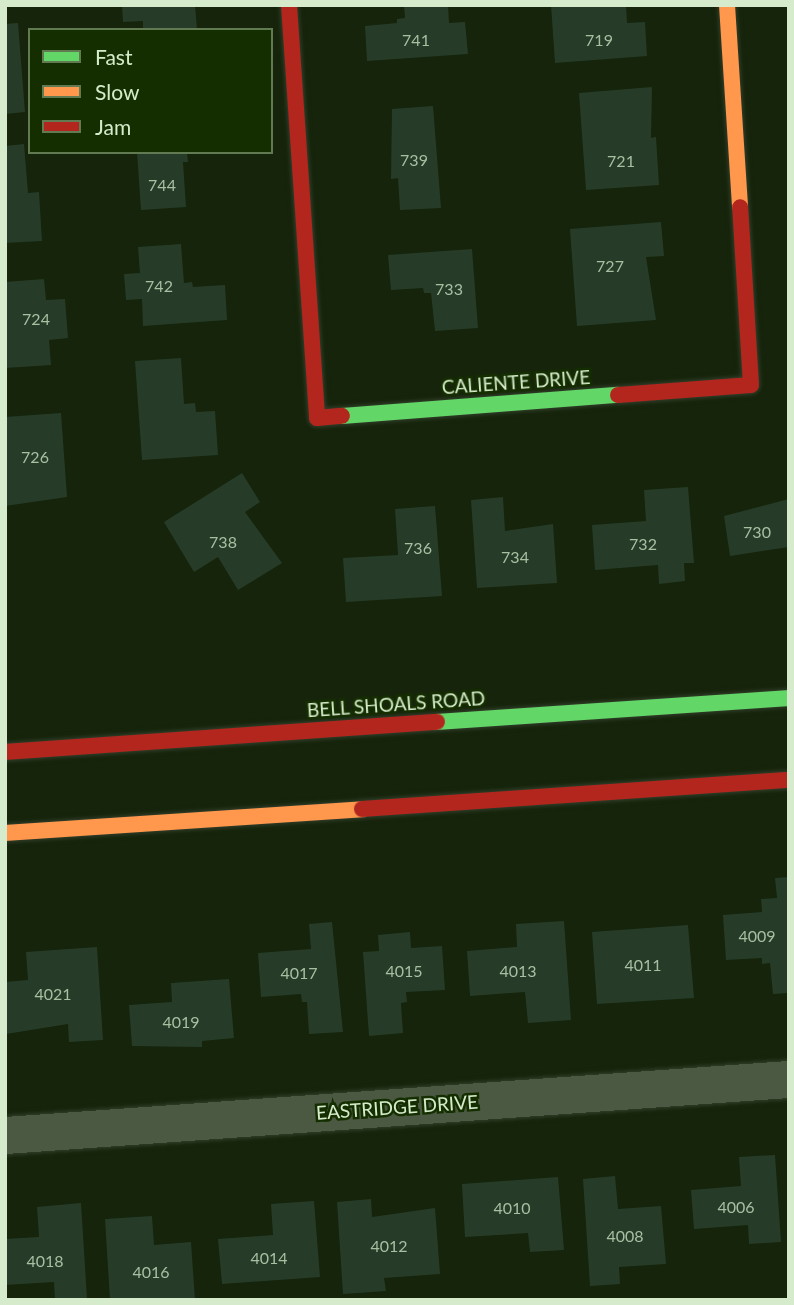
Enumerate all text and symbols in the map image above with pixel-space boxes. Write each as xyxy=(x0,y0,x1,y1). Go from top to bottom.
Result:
legend xyxy=(28,28,273,154)
house number: 741 xyxy=(402,30,430,50)
house number: 719 xyxy=(585,30,613,50)
text: Fast xyxy=(95,44,132,69)
text: Slow xyxy=(95,79,139,104)
text: Jam xyxy=(95,114,131,139)
house number: 739 xyxy=(400,150,428,170)
house number: 721 xyxy=(607,151,635,171)
house number: 744 xyxy=(148,175,176,195)
house number: 727 xyxy=(596,256,624,276)
house number: 742 xyxy=(145,276,173,296)
house number: 733 xyxy=(435,279,463,299)
house number: 724 xyxy=(22,309,50,329)
street label: CALIENTE DRIVE xyxy=(441,365,591,399)
house number: 726 xyxy=(21,447,49,467)
house number: 730 xyxy=(743,522,771,542)
house number: 738 xyxy=(209,532,237,552)
house number: 732 xyxy=(629,534,657,554)
house number: 736 xyxy=(404,538,432,558)
house number: 734 xyxy=(501,547,529,567)
street label: BELL SHOALS ROAD xyxy=(306,686,486,722)
house number: 4009 xyxy=(738,926,776,946)
house number: 4011 xyxy=(624,955,662,975)
house number: 4015 xyxy=(385,961,423,981)
house number: 4013 xyxy=(499,961,537,981)
house number: 4017 xyxy=(280,963,318,983)
house number: 4021 xyxy=(34,984,72,1004)
house number: 4019 xyxy=(162,1012,200,1032)
street label: EASTRIDGE DRIVE xyxy=(315,1090,479,1124)
house number: 4006 xyxy=(717,1197,755,1217)
house number: 4010 xyxy=(493,1198,531,1218)
house number: 4008 xyxy=(606,1226,644,1246)
house number: 4012 xyxy=(370,1236,408,1256)
house number: 4014 xyxy=(250,1248,288,1268)
house number: 4018 xyxy=(26,1251,64,1271)
house number: 4016 xyxy=(132,1262,170,1282)

